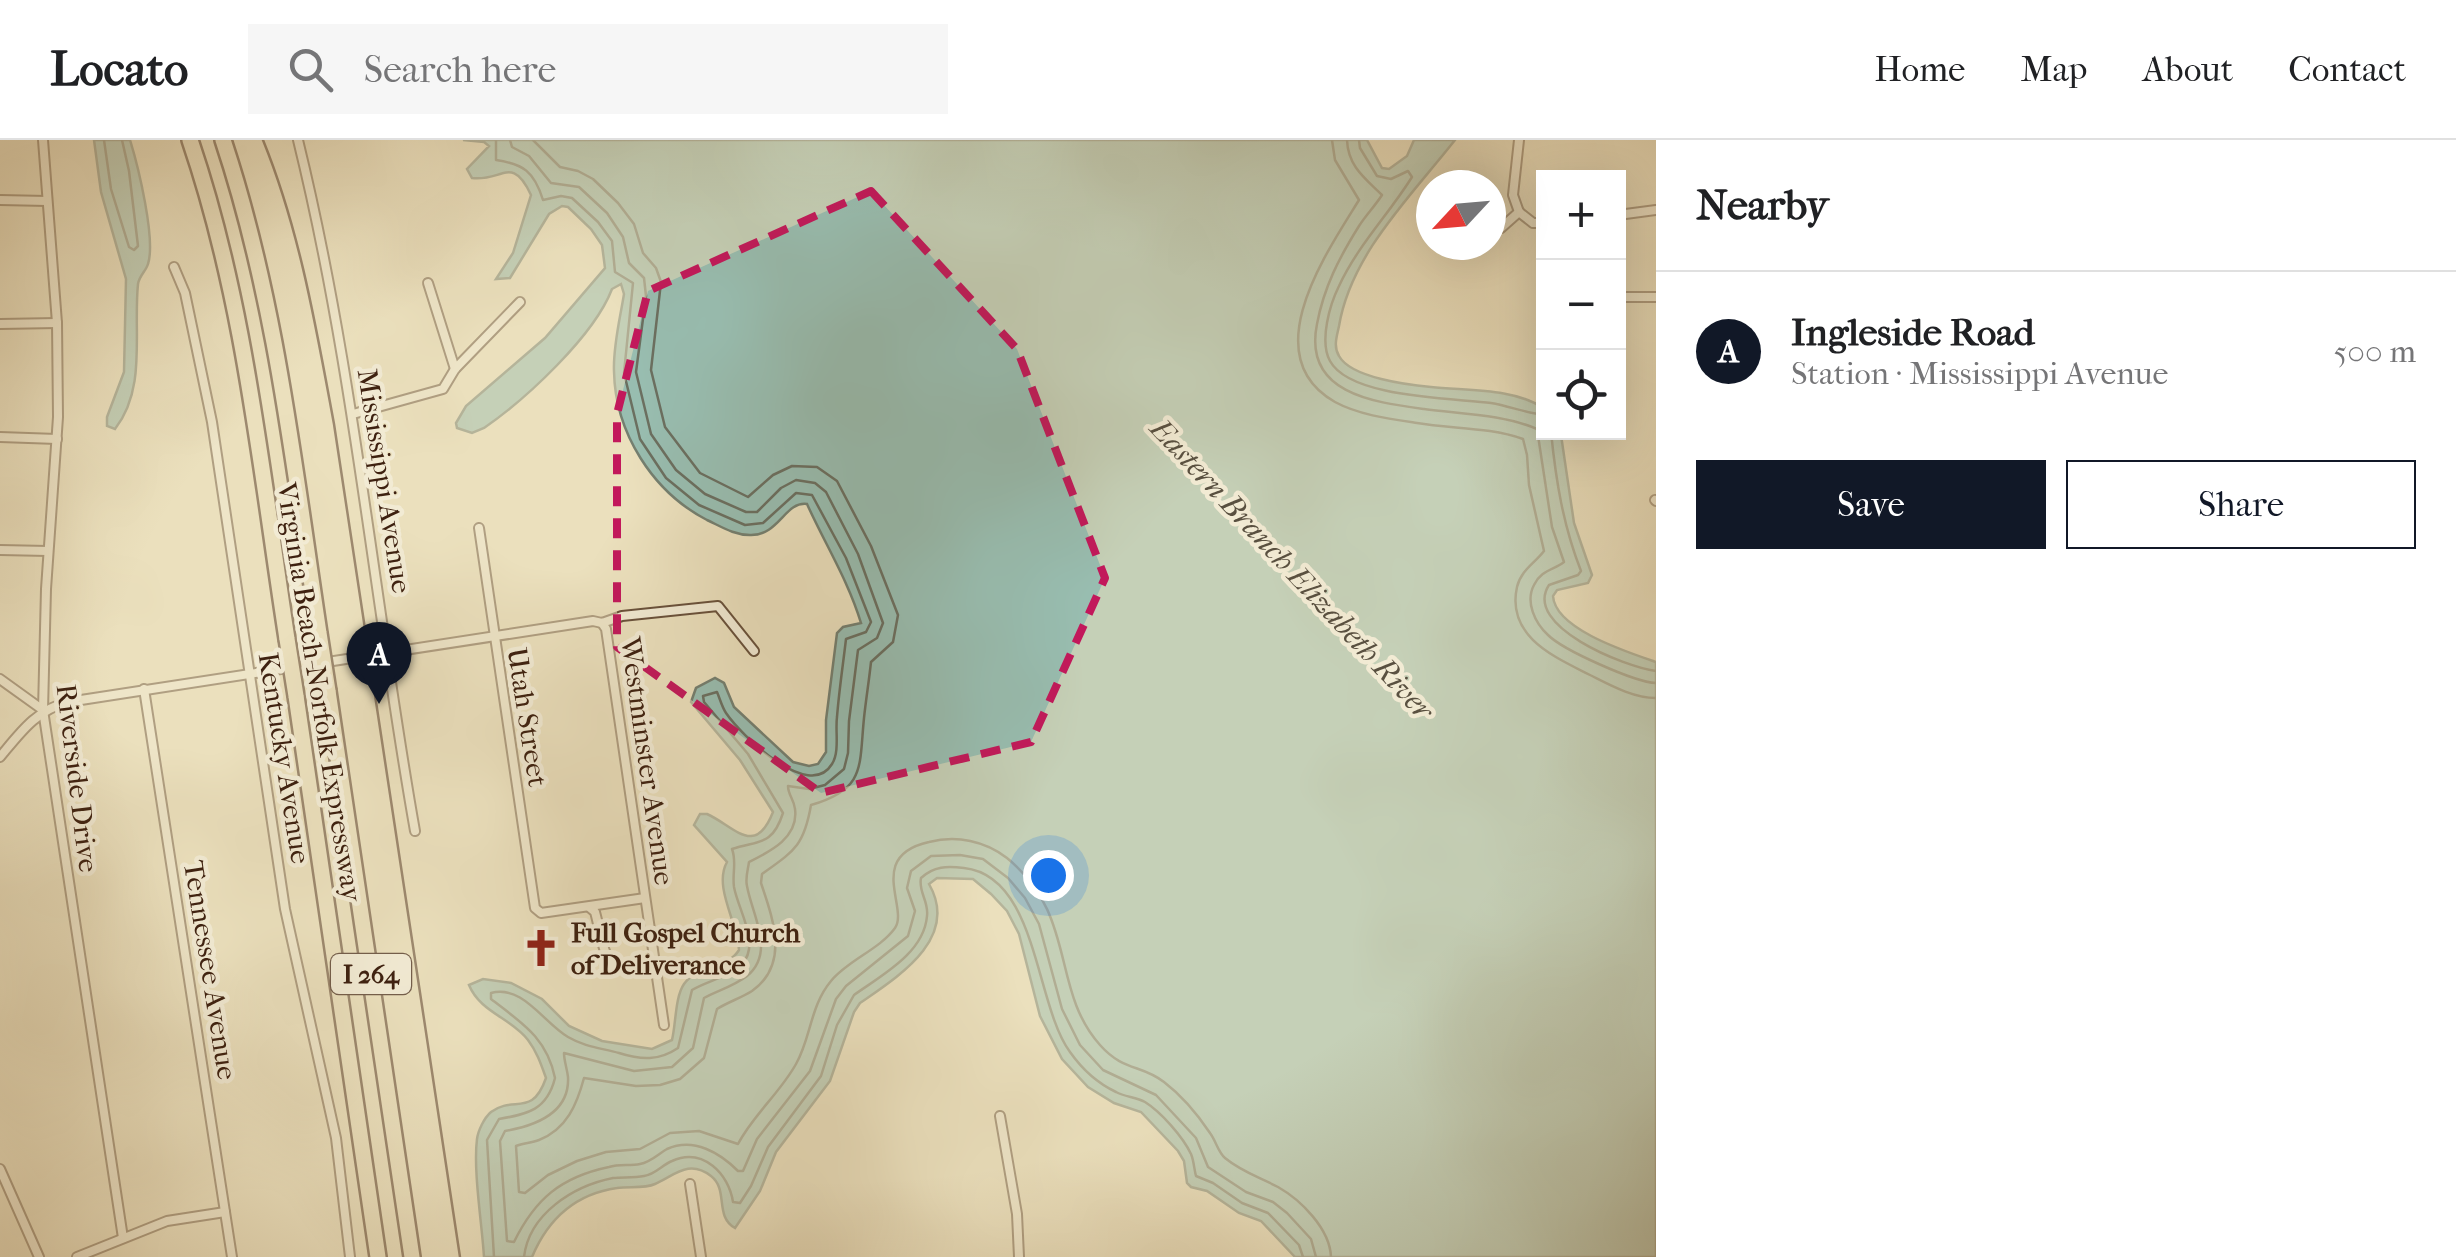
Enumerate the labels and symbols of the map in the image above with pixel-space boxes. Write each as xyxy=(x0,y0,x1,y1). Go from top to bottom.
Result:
north arrow xyxy=(1416,170,1506,260)
street label: Mississippi Avenue xyxy=(350,367,419,596)
water label: Eastern Branch Elizabeth River xyxy=(1142,410,1442,729)
street label: Virginia Beach-Norfolk Expressway xyxy=(270,479,369,905)
pin: A xyxy=(346,622,412,704)
street label: Westminster Avenue xyxy=(614,634,681,887)
street label: Utah Street xyxy=(500,645,555,789)
street label: Kentucky Avenue xyxy=(252,650,318,866)
street label: Riverside Drive xyxy=(50,682,105,874)
your location xyxy=(1023,850,1074,901)
street label: Tennessee Avenue xyxy=(177,858,244,1082)
place label: Full Gospel Church of Deliverance xyxy=(571,916,800,981)
church icon: Full Gospel Church of Deliverance xyxy=(520,927,562,969)
road number: I 264 xyxy=(331,954,411,994)

